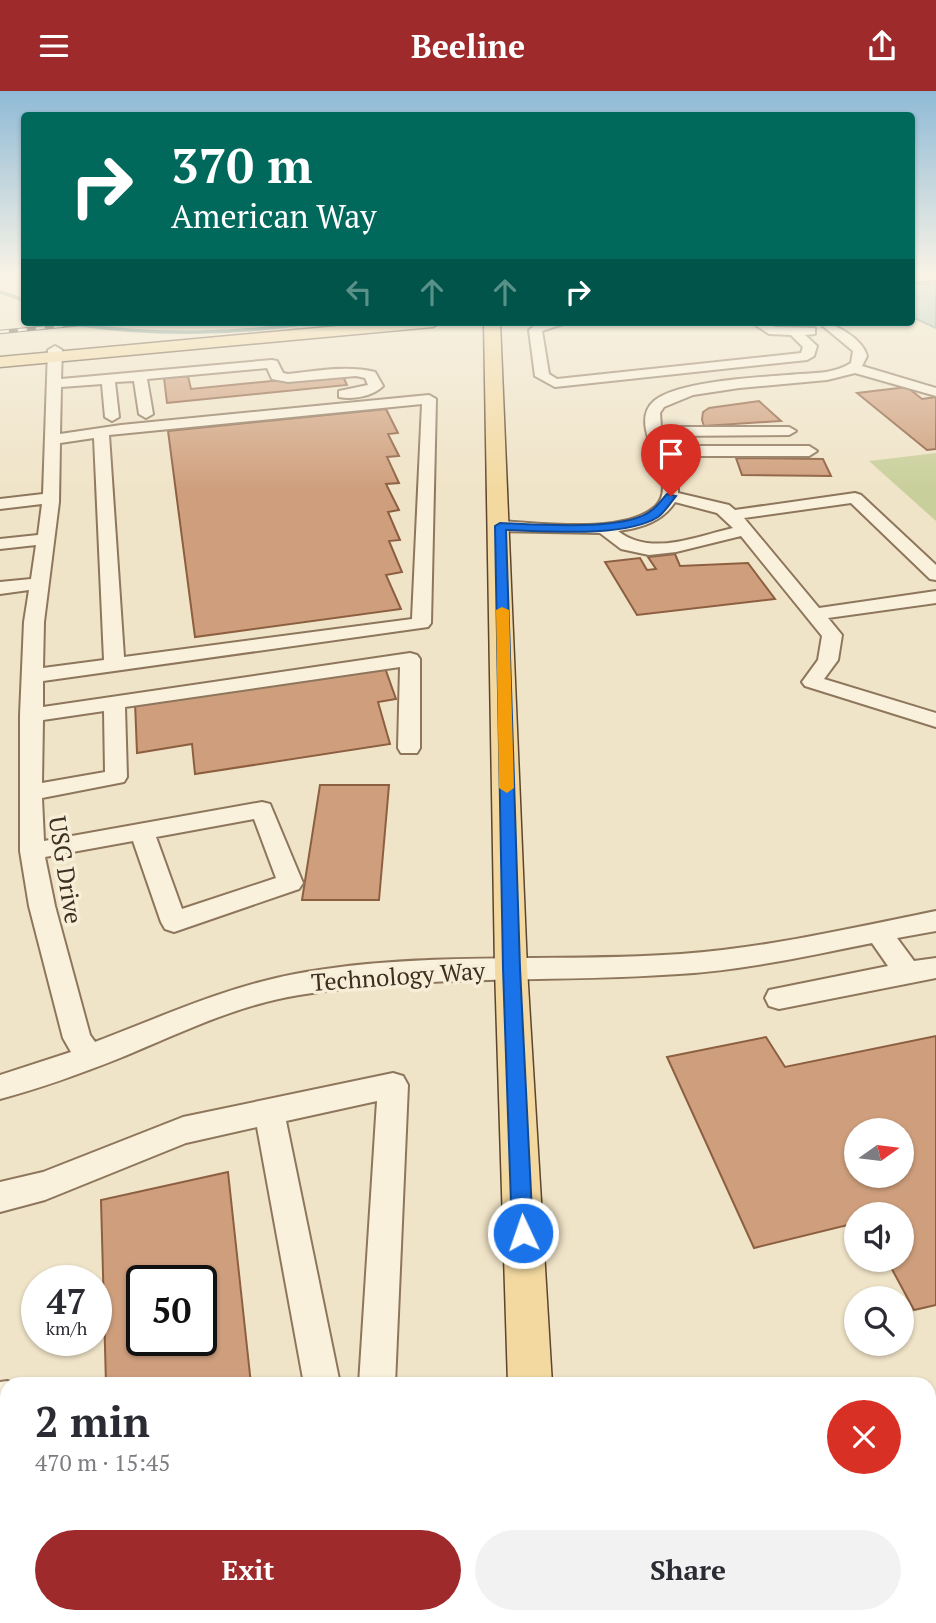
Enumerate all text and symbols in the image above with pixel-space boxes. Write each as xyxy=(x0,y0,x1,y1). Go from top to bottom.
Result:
text: Beeline xyxy=(411,25,525,67)
icon: menu xyxy=(35,27,73,65)
icon: share xyxy=(863,27,901,65)
text: 370 m xyxy=(171,132,313,197)
icon: right xyxy=(56,140,147,231)
text: American Way xyxy=(171,195,376,237)
icon: left xyxy=(340,273,378,311)
icon: ahead xyxy=(413,273,451,311)
icon: ahead xyxy=(486,273,524,311)
icon: right xyxy=(559,273,597,311)
pin xyxy=(641,424,701,496)
icon: arrive xyxy=(652,435,690,473)
street label: USG Drive xyxy=(42,814,90,926)
street label: Technology Way xyxy=(310,954,487,998)
north arrow xyxy=(844,1118,914,1188)
map controls xyxy=(844,1118,914,1356)
position arrow xyxy=(486,1196,560,1270)
button: sound xyxy=(844,1202,914,1272)
speed limit sign: 50 xyxy=(126,1265,217,1356)
text: 47 xyxy=(47,1278,86,1324)
button: search xyxy=(844,1286,914,1356)
text: km/h xyxy=(46,1316,87,1340)
text: 2 min xyxy=(35,1393,150,1449)
button: close xyxy=(827,1400,901,1474)
text: 470 m · 15:45 xyxy=(35,1447,170,1478)
button: Exit xyxy=(35,1530,461,1610)
button: Share xyxy=(475,1530,901,1610)

